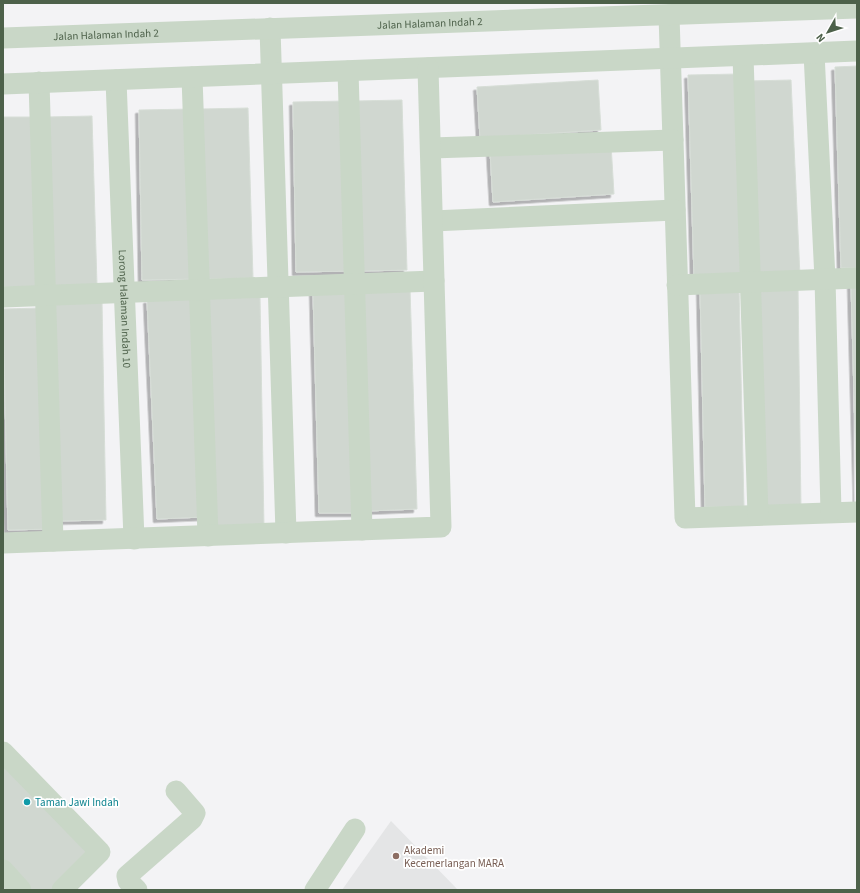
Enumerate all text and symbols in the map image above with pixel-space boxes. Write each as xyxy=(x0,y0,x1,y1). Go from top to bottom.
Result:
north arrow xyxy=(808,12,848,52)
street label: Jalan Halaman Indah 2 xyxy=(377,14,483,32)
street label: Jalan Halaman Indah 2 xyxy=(53,25,159,44)
text: N xyxy=(812,30,829,46)
street label: Lorong Halaman Indah 10 xyxy=(115,249,135,368)
place label: Taman Jawi Indah xyxy=(35,795,119,810)
marker: Taman Jawi Indah xyxy=(22,797,32,807)
place label: Akademi Kecemerlangan MARA xyxy=(404,843,504,871)
marker: Akademi Kecemerlangan MARA xyxy=(391,851,401,861)

